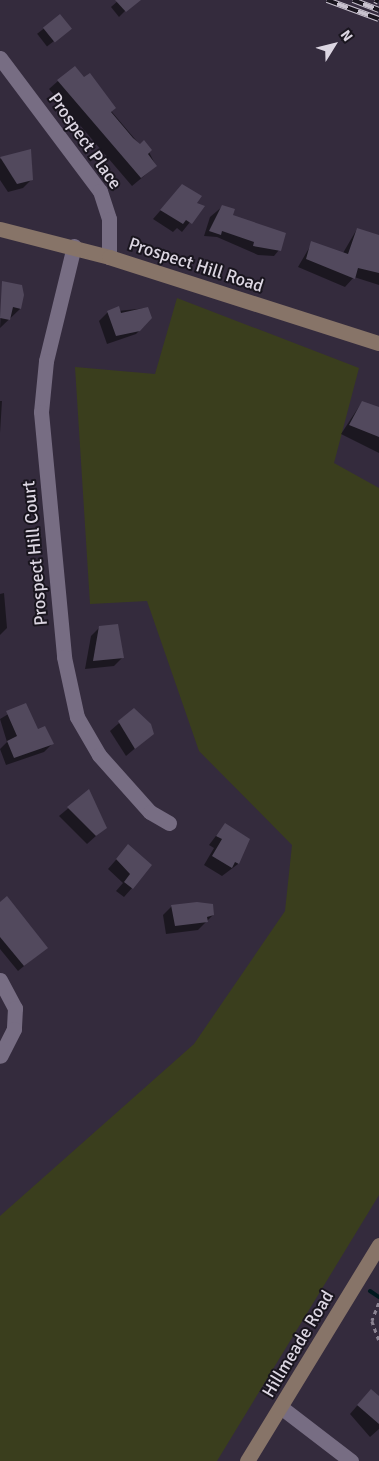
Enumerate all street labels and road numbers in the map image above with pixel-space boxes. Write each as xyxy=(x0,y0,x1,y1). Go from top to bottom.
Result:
street label: Prospect Place xyxy=(44,89,126,193)
street label: Prospect Hill Road xyxy=(126,233,266,297)
street label: Prospect Hill Court xyxy=(18,480,52,626)
street label: Hillmeade Road xyxy=(258,1287,338,1401)

